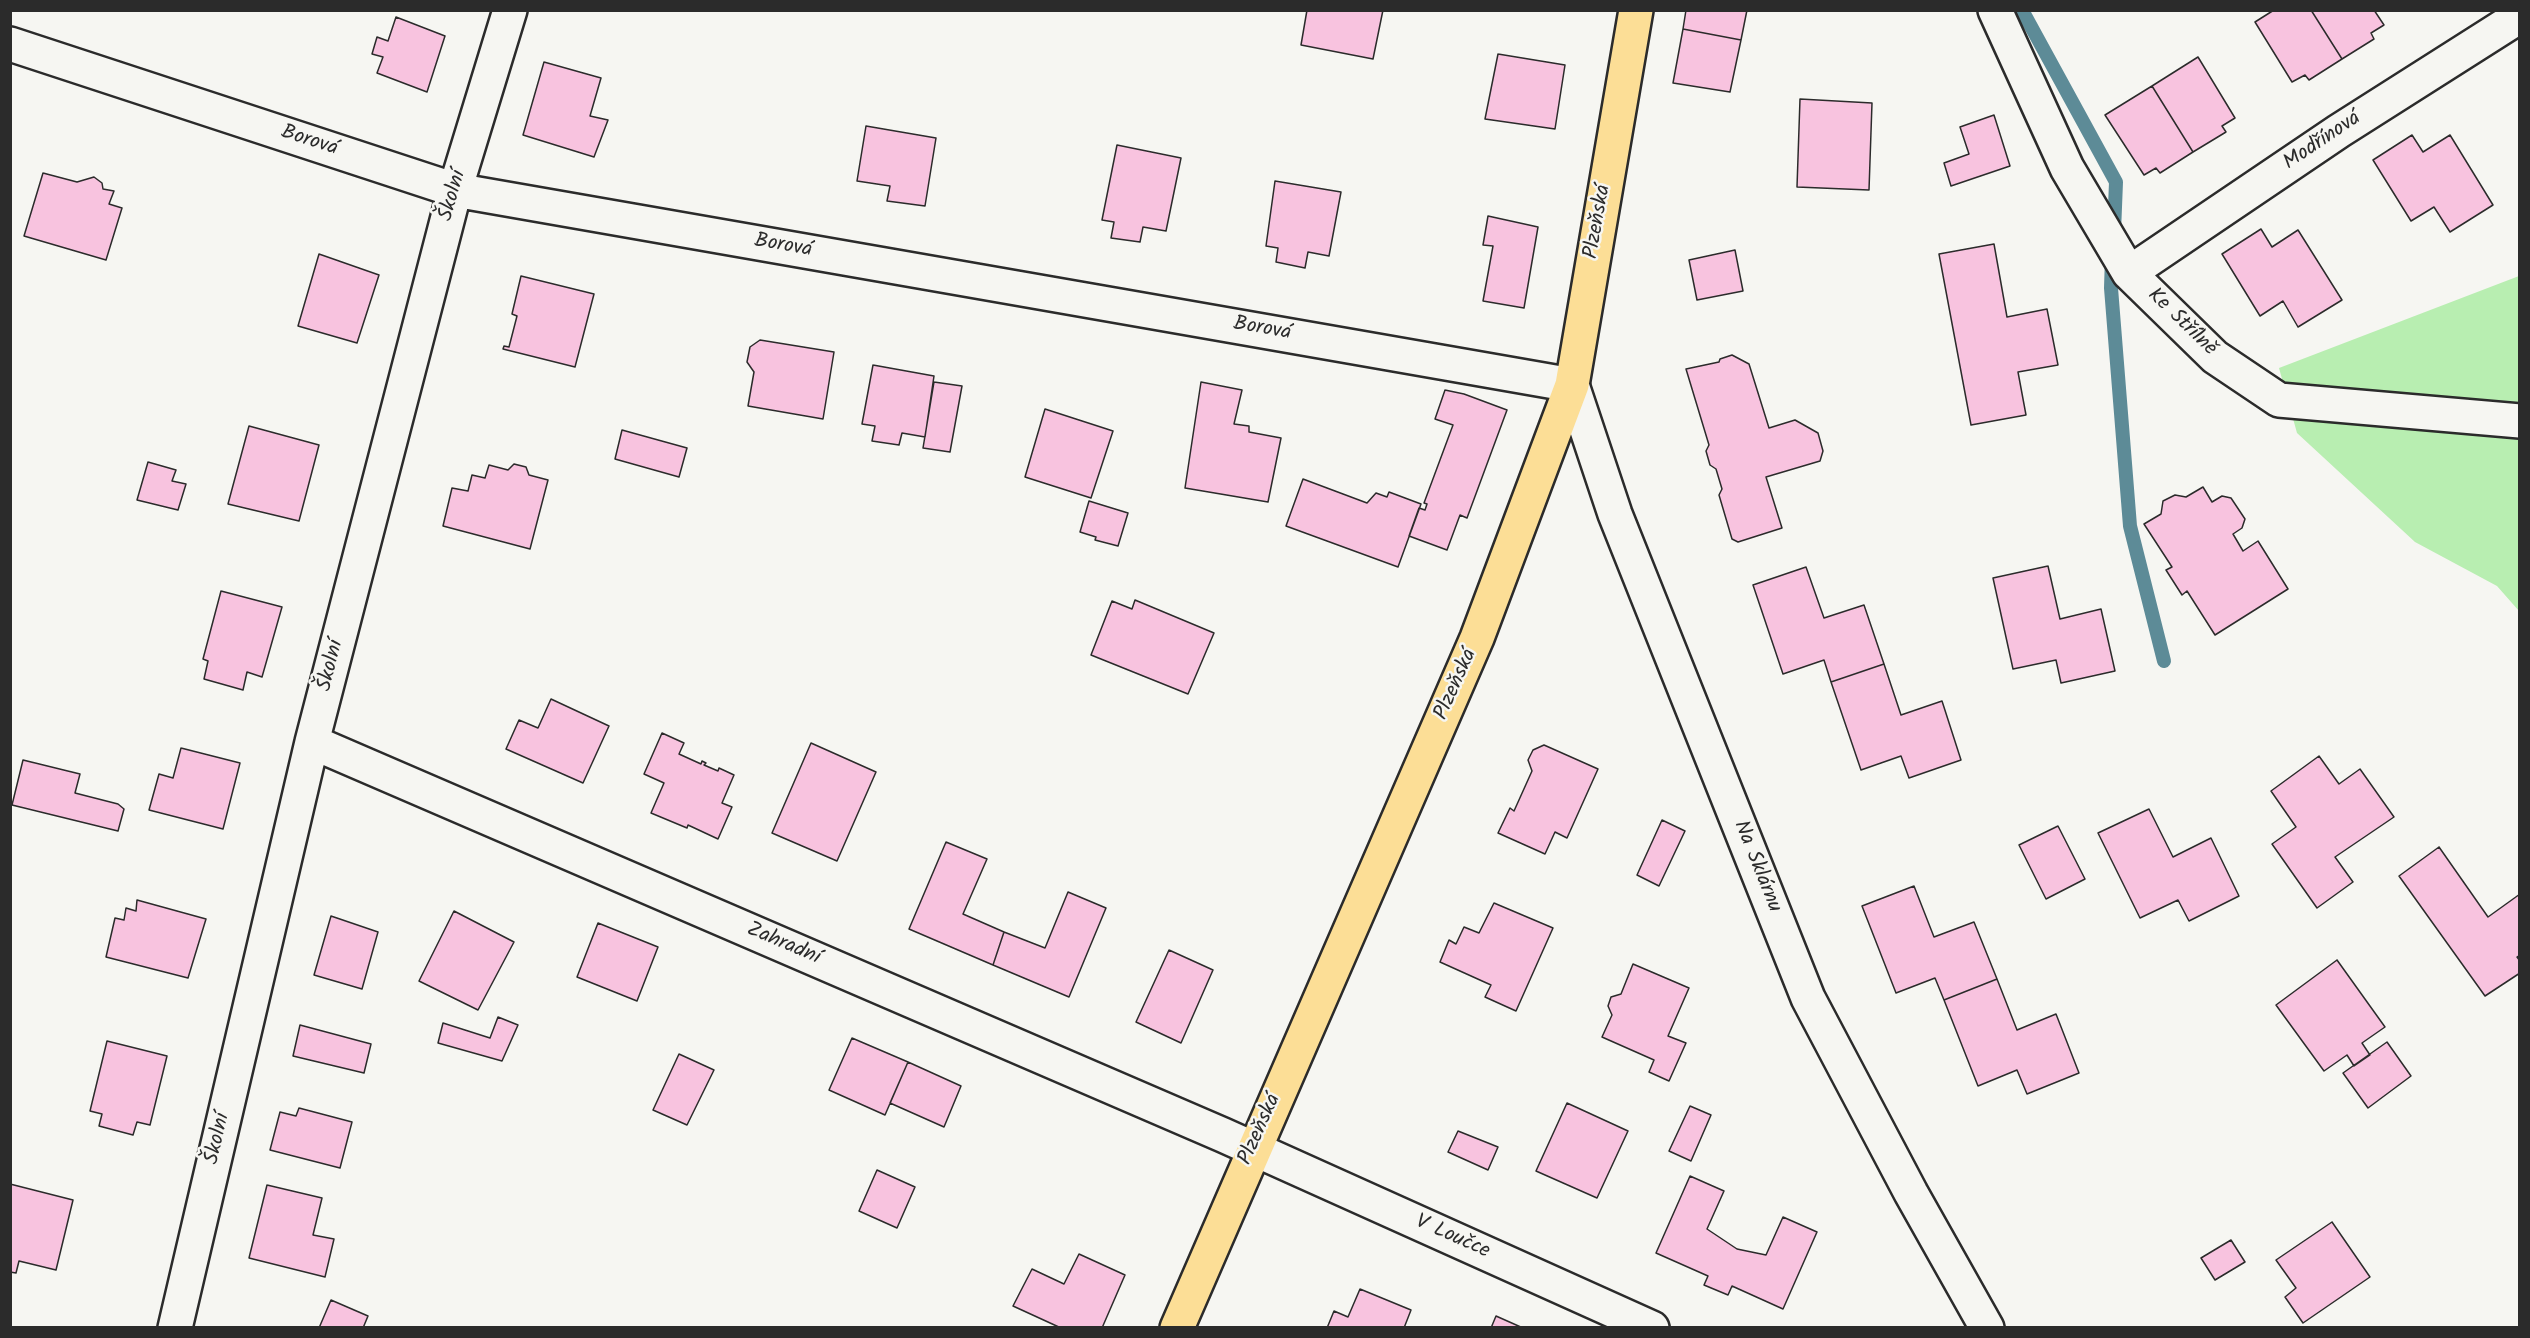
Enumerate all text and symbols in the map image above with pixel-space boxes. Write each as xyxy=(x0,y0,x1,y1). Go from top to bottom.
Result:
street label: Modřínová xyxy=(2280,107,2366,177)
street label: Borová xyxy=(277,121,341,163)
street label: Školní xyxy=(435,168,473,224)
street label: Plzeňská xyxy=(1580,183,1618,261)
street label: Borová xyxy=(752,230,814,264)
street label: Ke Střílně xyxy=(2141,284,2221,362)
street label: Borová xyxy=(1231,313,1293,347)
street label: Školní xyxy=(314,638,350,694)
street label: Plzeňská xyxy=(1430,646,1484,724)
street label: Na Sklárnu xyxy=(1726,817,1786,917)
street label: Zahradní xyxy=(742,918,824,972)
street label: Plzeňská xyxy=(1234,1091,1288,1169)
street label: Školní xyxy=(201,1111,237,1167)
street label: V Loučce xyxy=(1411,1210,1493,1266)

